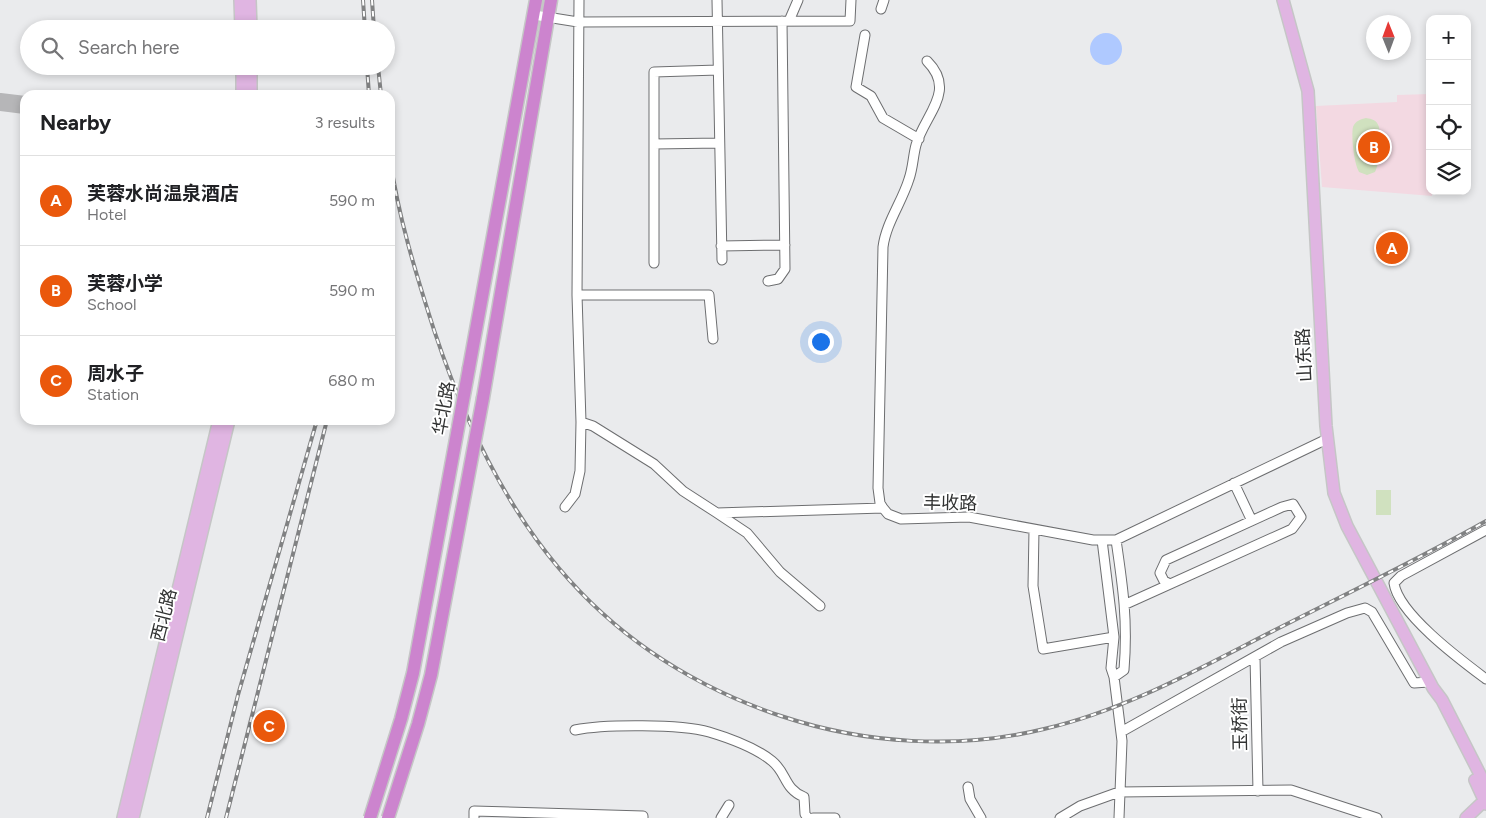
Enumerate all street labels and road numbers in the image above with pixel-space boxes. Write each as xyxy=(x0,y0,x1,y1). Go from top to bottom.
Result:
street label: 山东路 xyxy=(1292,327,1316,383)
street label: 华北路 xyxy=(428,380,460,436)
street label: 丰收路 xyxy=(923,492,977,514)
street label: 西北路 xyxy=(147,586,181,644)
street label: 玉桥街 xyxy=(1229,697,1251,751)

